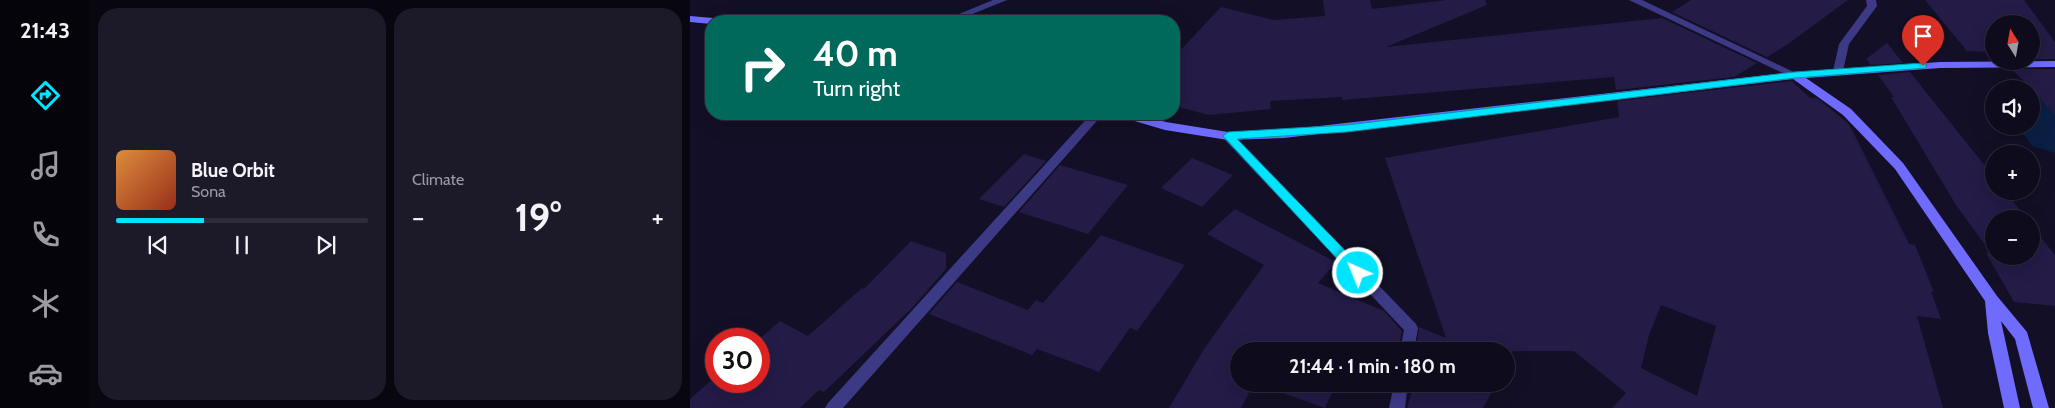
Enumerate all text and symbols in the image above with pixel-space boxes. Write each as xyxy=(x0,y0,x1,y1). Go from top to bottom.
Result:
pin xyxy=(1902,15,1944,66)
north arrow xyxy=(1985,15,2040,70)
map controls xyxy=(1985,15,2040,265)
text: 21:43 xyxy=(20,17,70,44)
icon: arrive xyxy=(1909,22,1937,50)
text: 40 m xyxy=(813,32,898,75)
icon: right xyxy=(730,35,795,100)
text: Turn right xyxy=(813,75,900,102)
icon: directions xyxy=(28,78,63,113)
button: sound xyxy=(1985,80,2040,135)
button: + xyxy=(1985,145,2040,200)
icon: music xyxy=(28,148,63,183)
text: Blue Orbit xyxy=(191,159,275,182)
text: Climate xyxy=(412,170,464,189)
text: Sona xyxy=(191,182,226,201)
text: 19° xyxy=(515,194,561,241)
text: − xyxy=(412,200,424,234)
text: + xyxy=(652,200,664,234)
button: − xyxy=(1985,210,2040,265)
icon: phone xyxy=(28,217,63,252)
icon: previous xyxy=(144,231,172,259)
icon: pause xyxy=(228,231,256,259)
icon: next xyxy=(312,231,340,259)
position arrow xyxy=(1331,246,1383,298)
icon: climate xyxy=(28,286,63,321)
speed limit sign: 30 xyxy=(705,328,770,393)
text: 21:44 · 1 min · 180 m xyxy=(1289,355,1456,378)
icon: car xyxy=(28,356,63,391)

